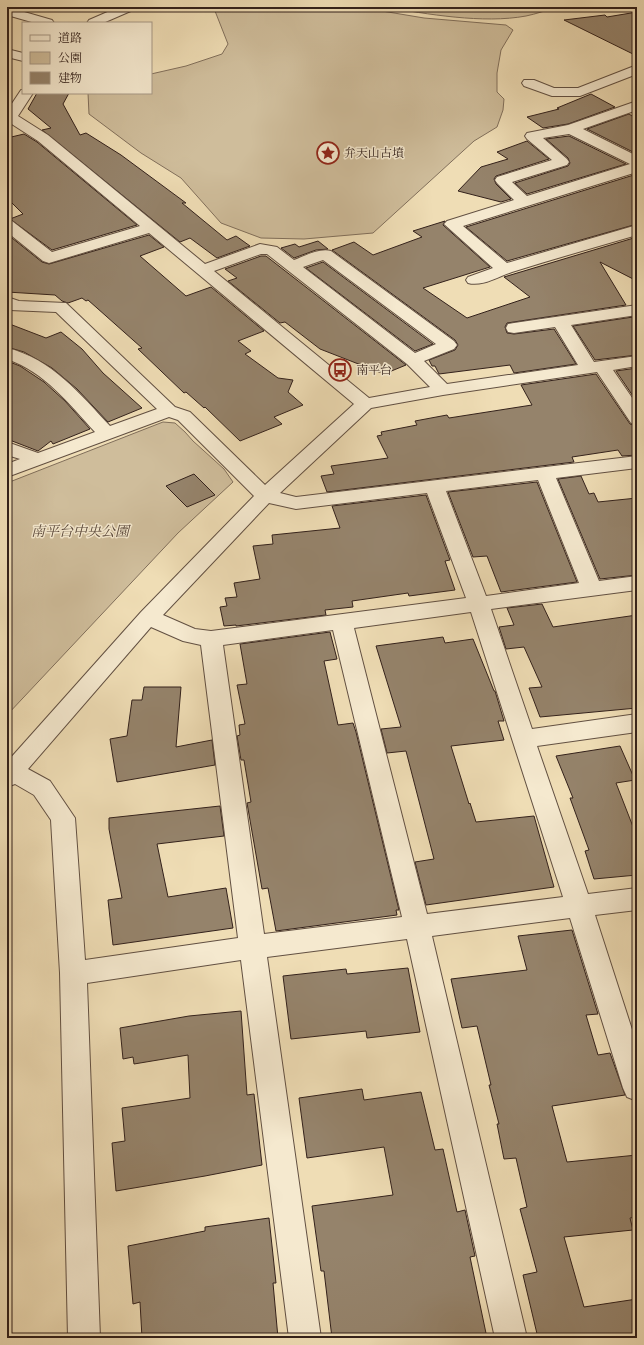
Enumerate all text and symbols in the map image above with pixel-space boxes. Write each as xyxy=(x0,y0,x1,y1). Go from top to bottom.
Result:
legend xyxy=(22,22,152,94)
text: 道路 xyxy=(58,30,82,48)
text: 公園 xyxy=(58,50,82,68)
text: 建物 xyxy=(58,70,82,88)
place icon: 弁天山古墳 xyxy=(315,140,341,166)
place label: 弁天山古墳 xyxy=(344,145,404,163)
bus stop icon: 南平台 xyxy=(327,357,353,383)
place label: 南平台 xyxy=(356,362,392,380)
park label: 南平台中央公園 xyxy=(31,523,131,543)

